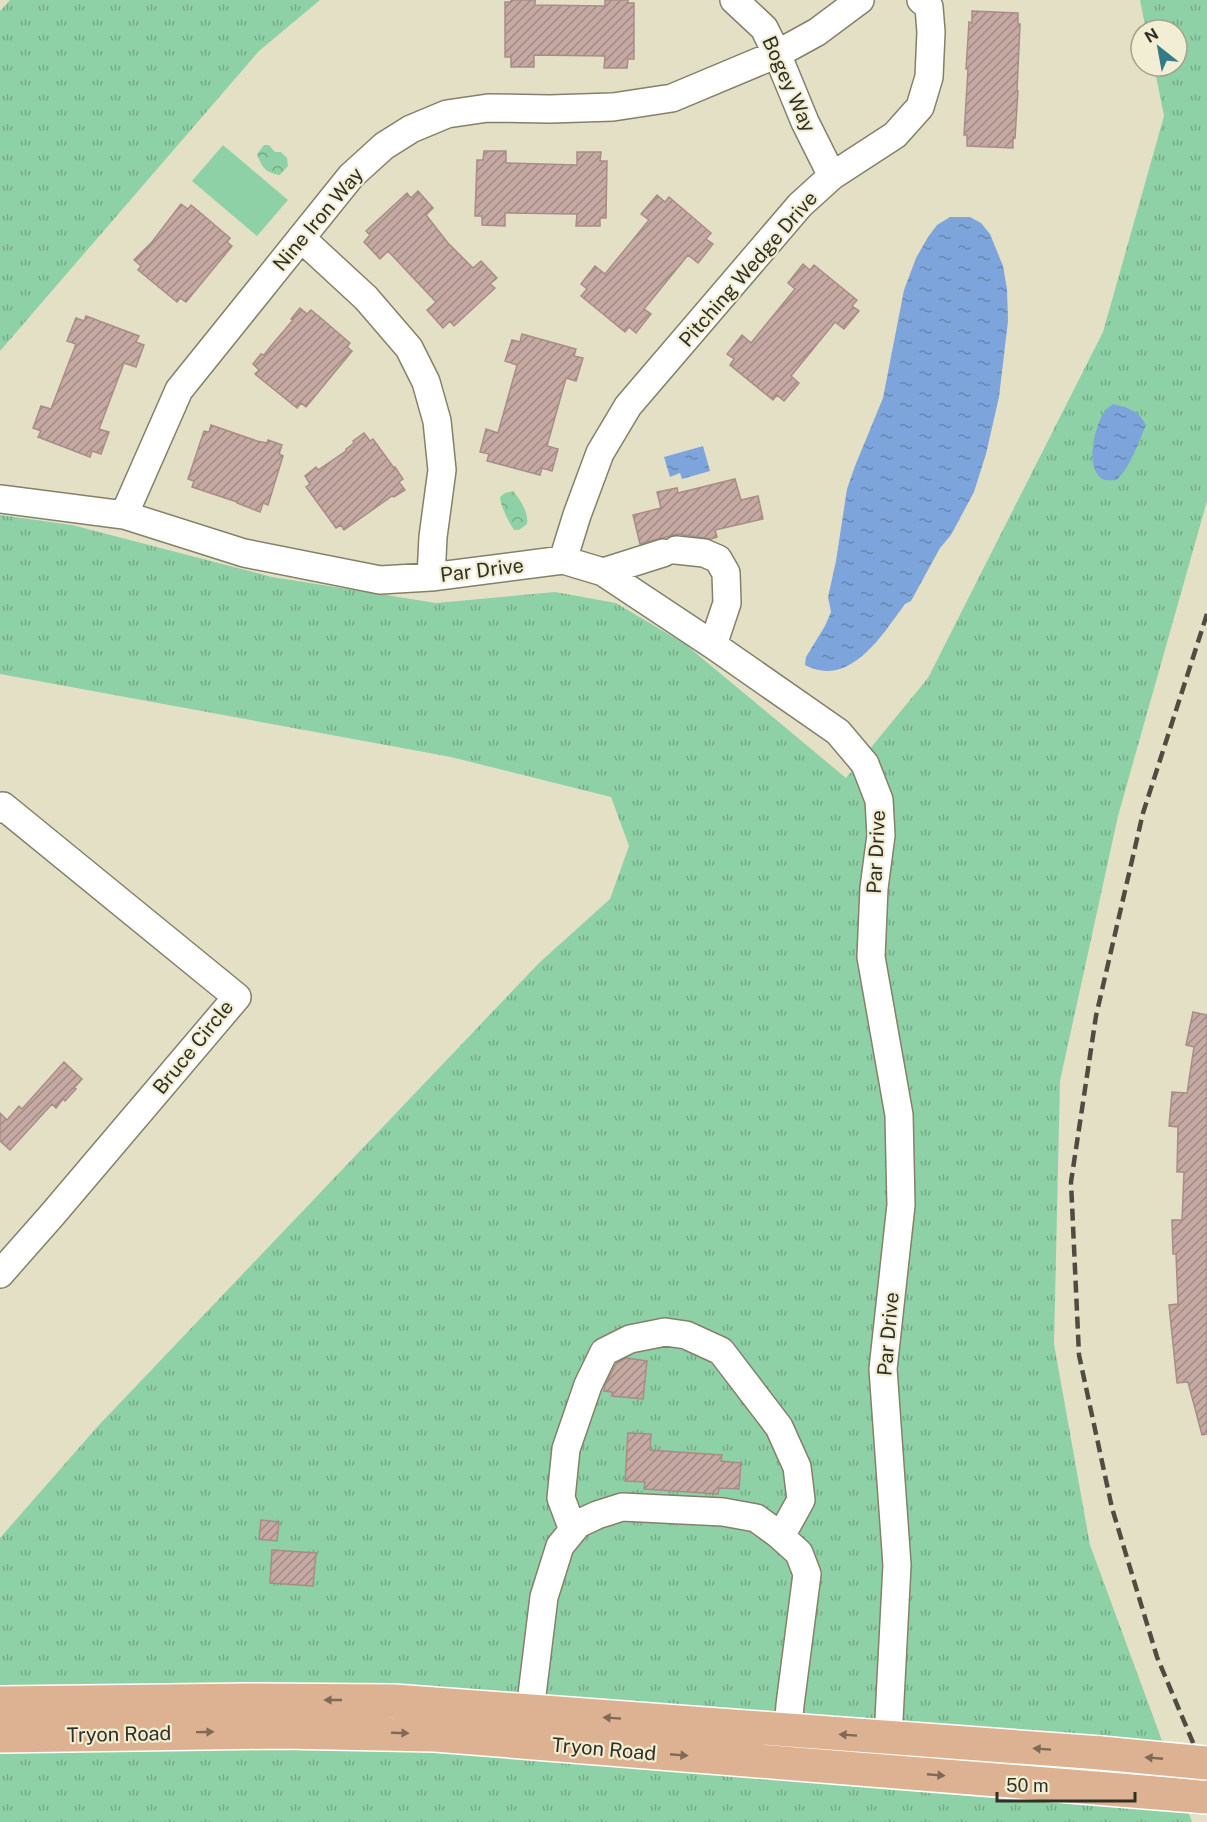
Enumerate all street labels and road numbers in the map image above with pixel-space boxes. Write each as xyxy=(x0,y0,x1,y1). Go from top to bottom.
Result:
street label: Bogey Way xyxy=(757,32,821,136)
street label: Nine Iron Way xyxy=(268,162,369,276)
street label: Pitching Wedge Drive xyxy=(674,186,822,352)
street label: Par Drive xyxy=(439,553,525,587)
street label: Par Drive xyxy=(862,809,890,895)
street label: Bruce Circle xyxy=(148,995,238,1099)
street label: Par Drive xyxy=(872,1291,904,1377)
street label: Tryon Road xyxy=(66,1721,172,1747)
street label: Tryon Road xyxy=(551,1732,657,1766)

